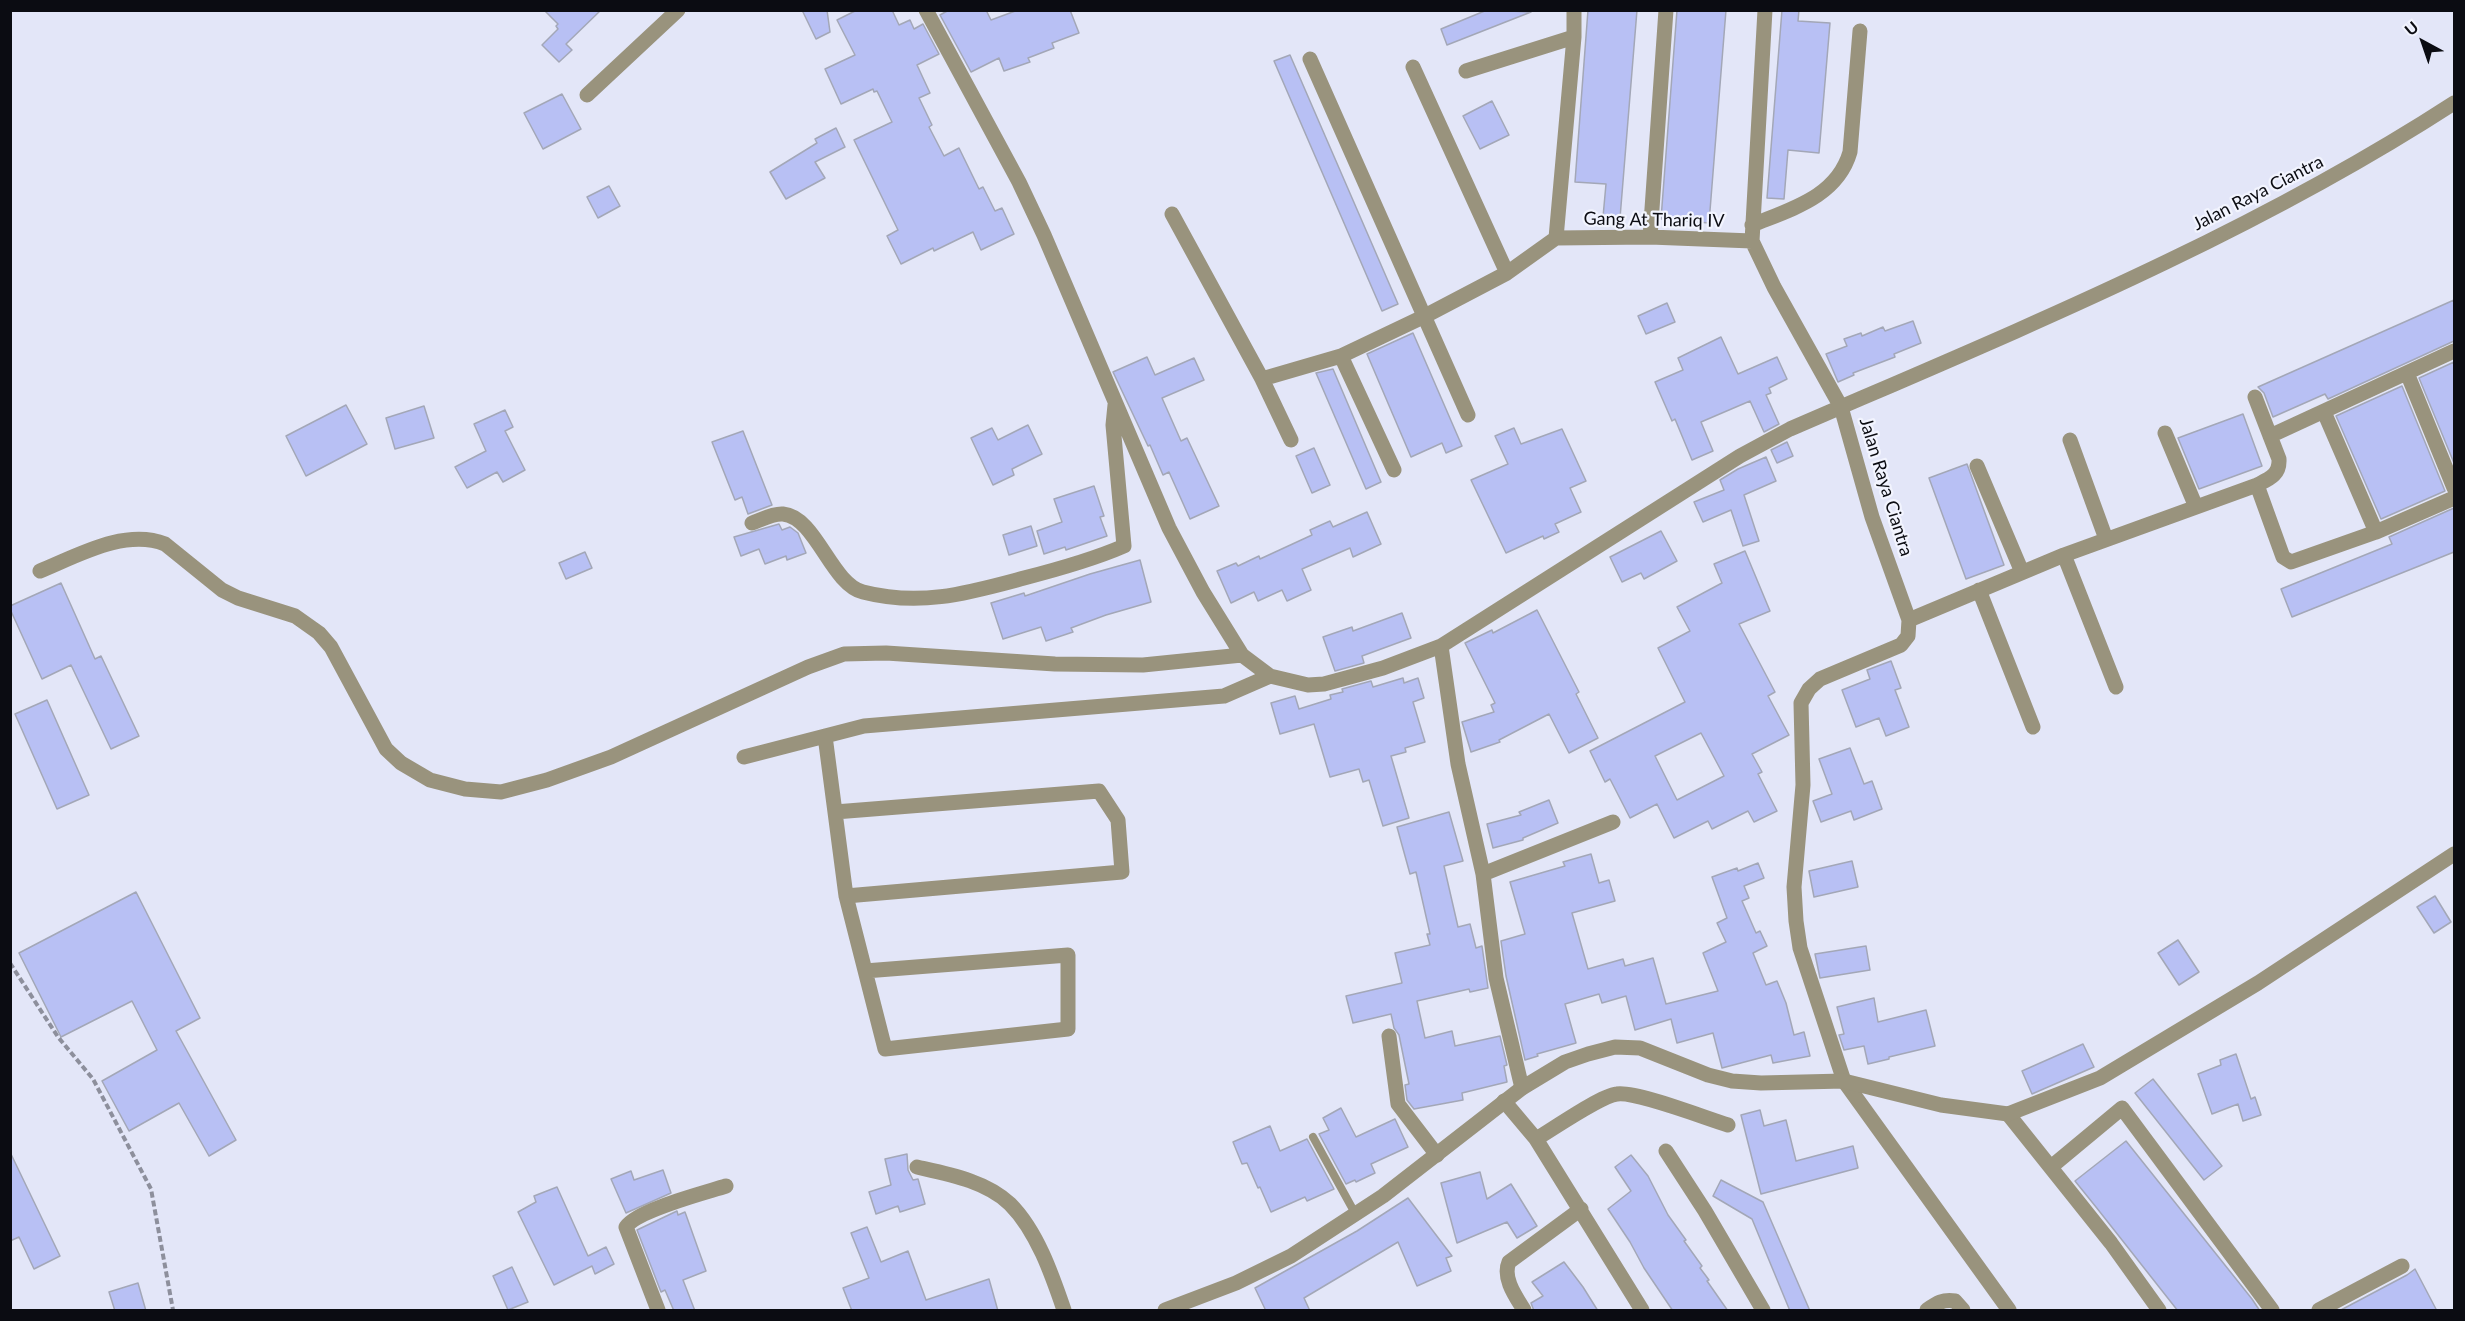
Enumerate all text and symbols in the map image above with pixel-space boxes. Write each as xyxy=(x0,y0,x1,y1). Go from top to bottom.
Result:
north arrow xyxy=(2393,12,2453,72)
text: U xyxy=(2400,17,2422,39)
street label: Jalan Raya Ciantra xyxy=(2189,151,2327,235)
street label: Gang At Thariq IV xyxy=(1583,208,1725,232)
street label: Jalan Raya Ciantra xyxy=(1855,415,1917,559)

